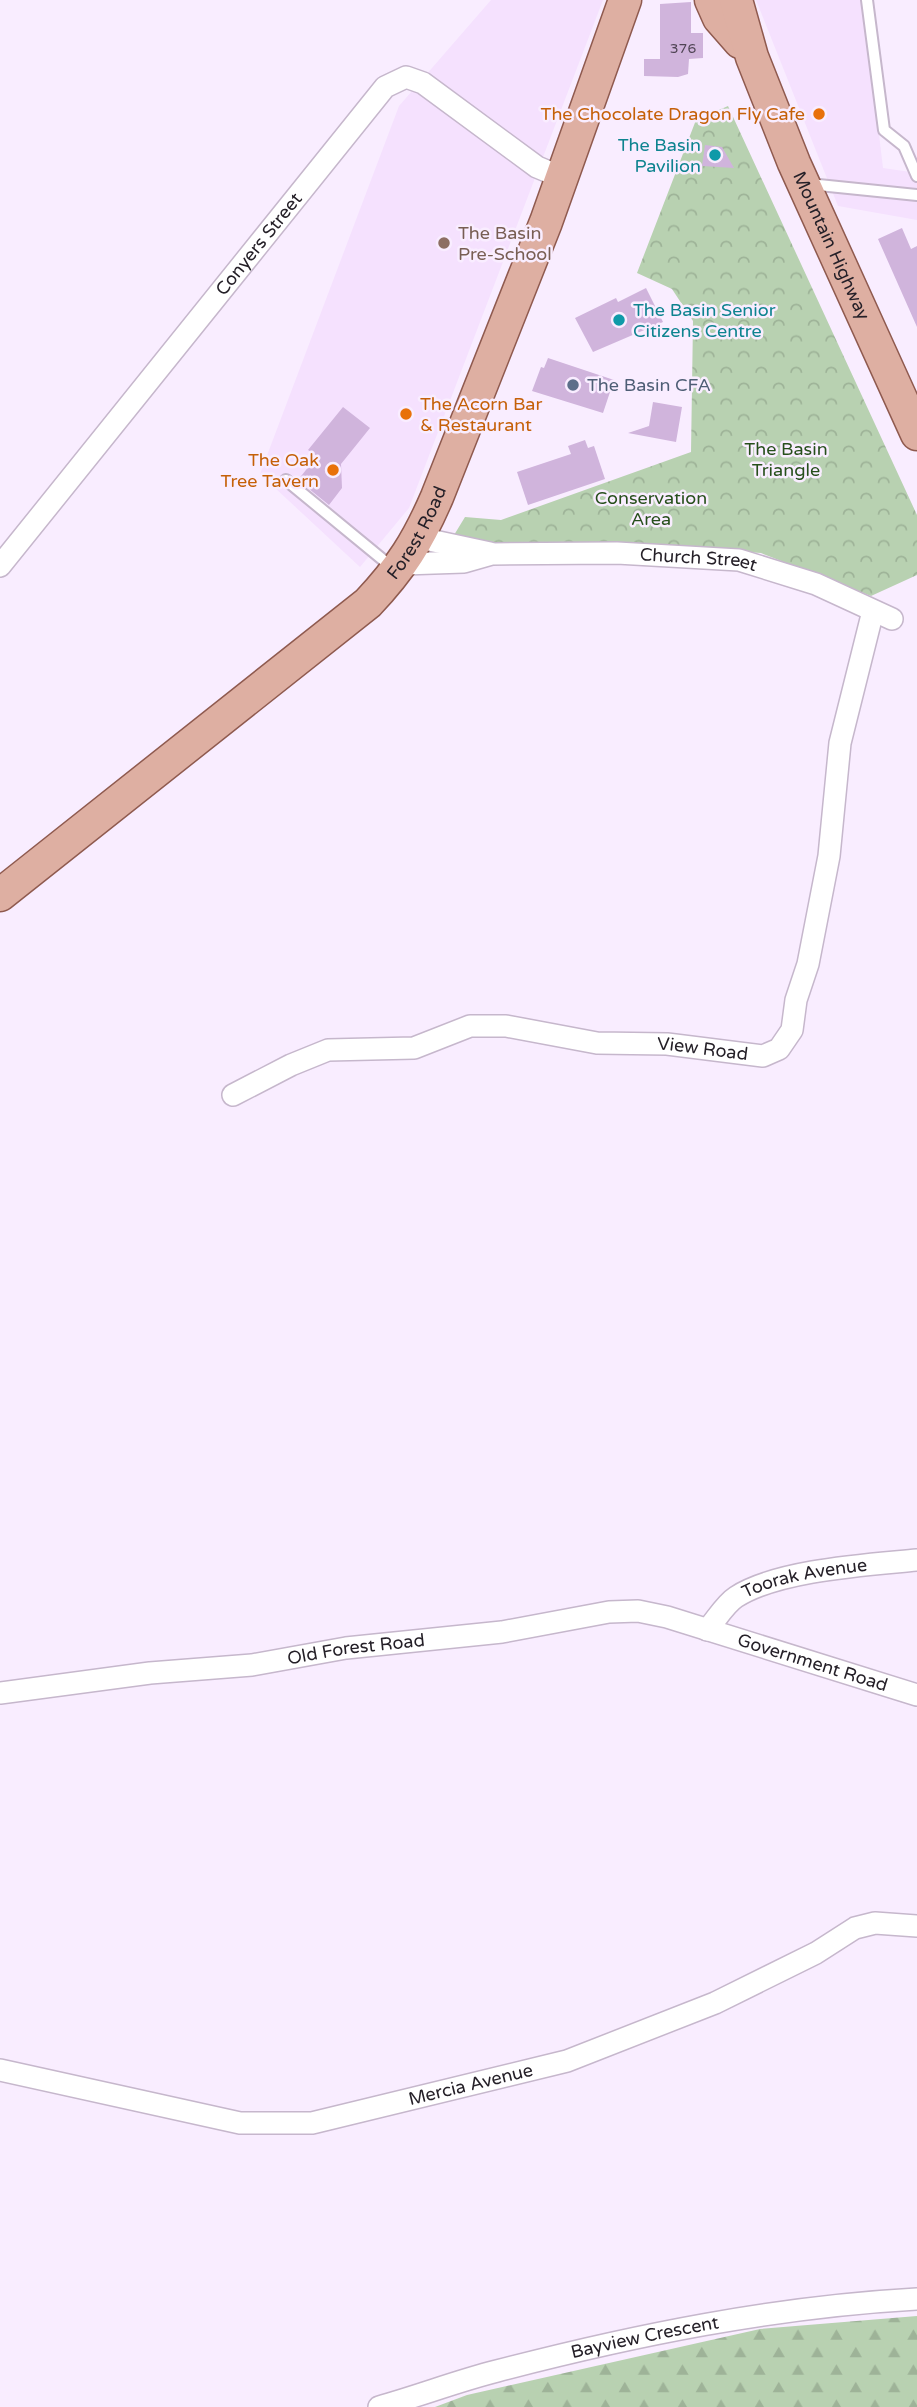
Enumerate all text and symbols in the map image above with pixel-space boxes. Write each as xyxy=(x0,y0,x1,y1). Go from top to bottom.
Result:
house number: 376 xyxy=(670,40,696,57)
place label: The Chocolate Dragon Fly Cafe xyxy=(541,103,805,125)
marker: The Chocolate Dragon Fly Cafe xyxy=(811,106,827,122)
place label: The Basin Pavilion xyxy=(618,134,701,177)
marker: The Basin Pavilion xyxy=(707,147,723,163)
street label: Mountain Highway xyxy=(788,168,875,324)
street label: Conyers Street xyxy=(211,188,307,300)
place label: The Basin Pre-School xyxy=(458,222,552,265)
marker: The Basin Pre-School xyxy=(436,235,452,251)
place label: The Basin Senior Citizens Centre xyxy=(633,299,776,342)
marker: The Basin Senior Citizens Centre xyxy=(611,312,627,328)
place label: The Basin CFA xyxy=(587,374,711,396)
marker: The Basin CFA xyxy=(565,377,581,393)
place label: The Acorn Bar & Restaurant xyxy=(420,393,542,436)
marker: The Acorn Bar & Restaurant xyxy=(398,406,414,422)
park label: The Basin Triangle xyxy=(744,438,828,481)
place label: The Oak Tree Tavern xyxy=(221,449,319,492)
marker: The Oak Tree Tavern xyxy=(325,462,341,478)
street label: Forest Road xyxy=(382,483,451,584)
park label: Conservation Area xyxy=(595,487,707,530)
street label: Church Street xyxy=(639,543,760,576)
street label: View Road xyxy=(657,1033,749,1065)
street label: Toorak Avenue xyxy=(738,1554,868,1603)
street label: Old Forest Road xyxy=(286,1629,426,1669)
street label: Government Road xyxy=(735,1629,890,1696)
street label: Mercia Avenue xyxy=(406,2059,535,2110)
street label: Bayview Crescent xyxy=(569,2311,720,2363)

